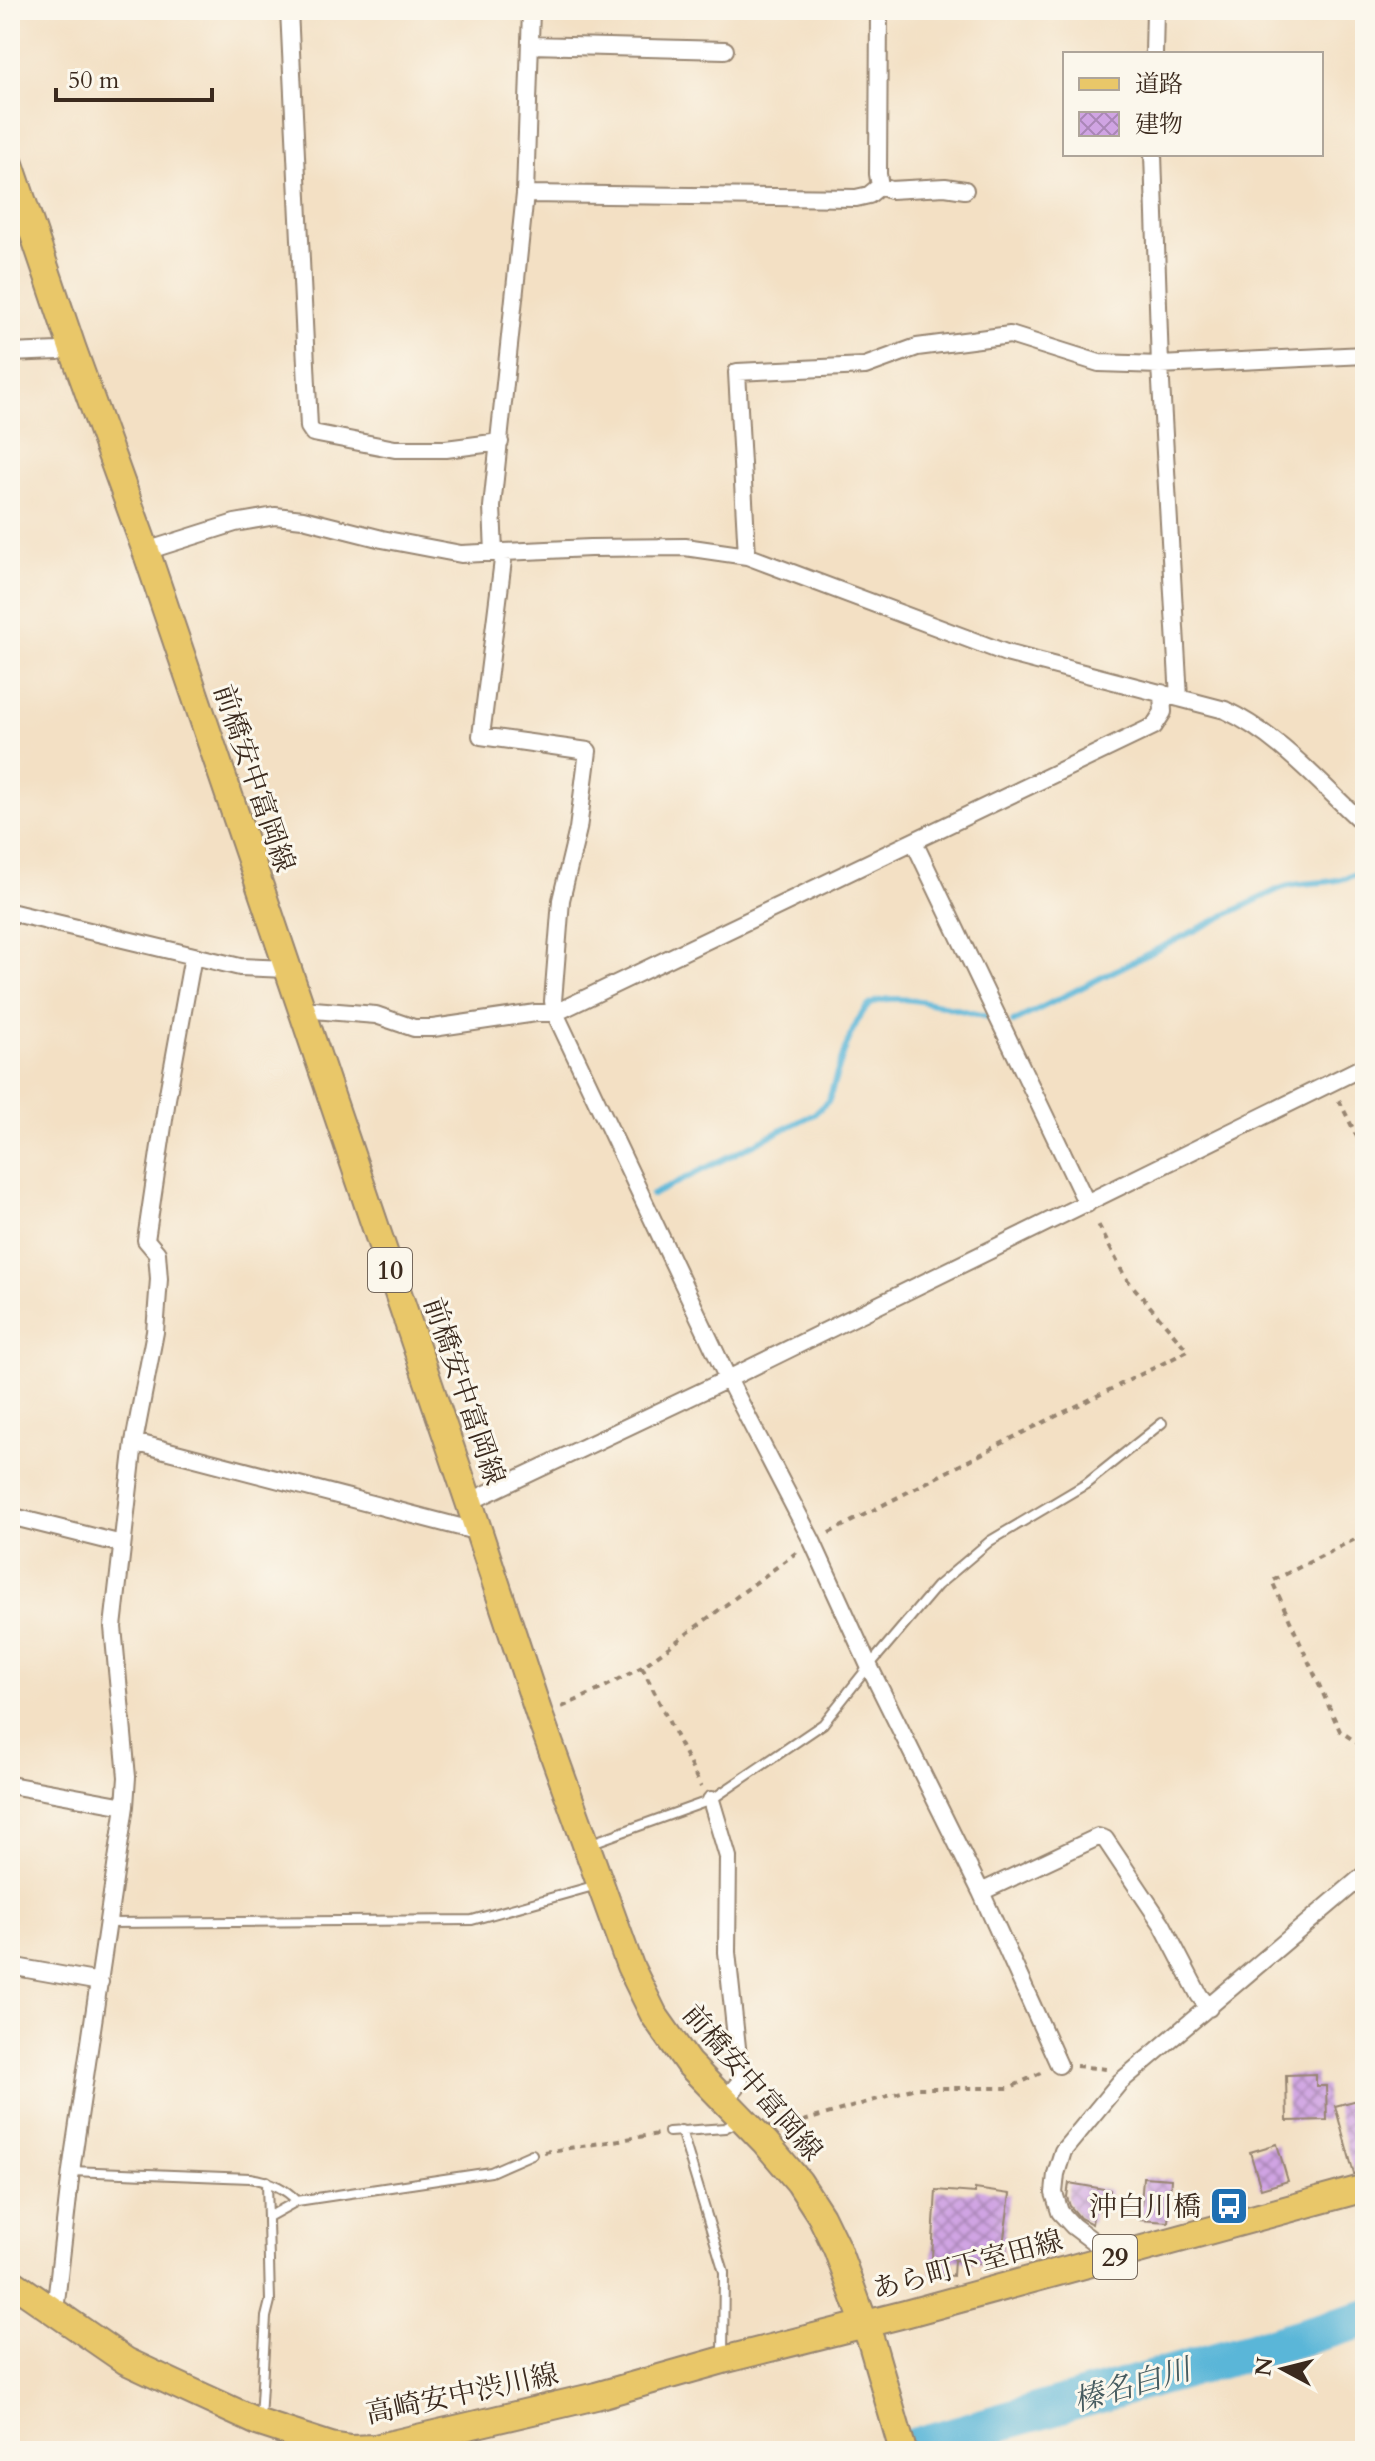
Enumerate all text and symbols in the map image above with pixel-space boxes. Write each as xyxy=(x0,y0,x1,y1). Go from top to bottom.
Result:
scale bar xyxy=(56,52,212,102)
legend xyxy=(1063,52,1323,156)
text: 50 m xyxy=(68,64,120,97)
text: 道路 xyxy=(1135,68,1183,101)
text: 建物 xyxy=(1135,108,1183,141)
street label: 前橋安中富岡線 xyxy=(204,679,304,877)
road number: 10 xyxy=(368,1248,412,1292)
street label: 前橋安中富岡線 xyxy=(414,1292,514,1490)
street label: 前橋安中富岡線 xyxy=(674,1996,831,2169)
bus stop icon: 沖白川橋 xyxy=(1208,2185,1250,2227)
place label: 沖白川橋 xyxy=(1089,2188,1201,2226)
street label: あら町下室田線 xyxy=(868,2221,1067,2309)
road number: 29 xyxy=(1093,2235,1137,2279)
north arrow xyxy=(1243,2329,1323,2409)
water label: 榛名白川 xyxy=(1069,2348,1198,2422)
street label: 高崎安中渋川線 xyxy=(362,2355,562,2433)
text: N xyxy=(1248,2355,1280,2378)

